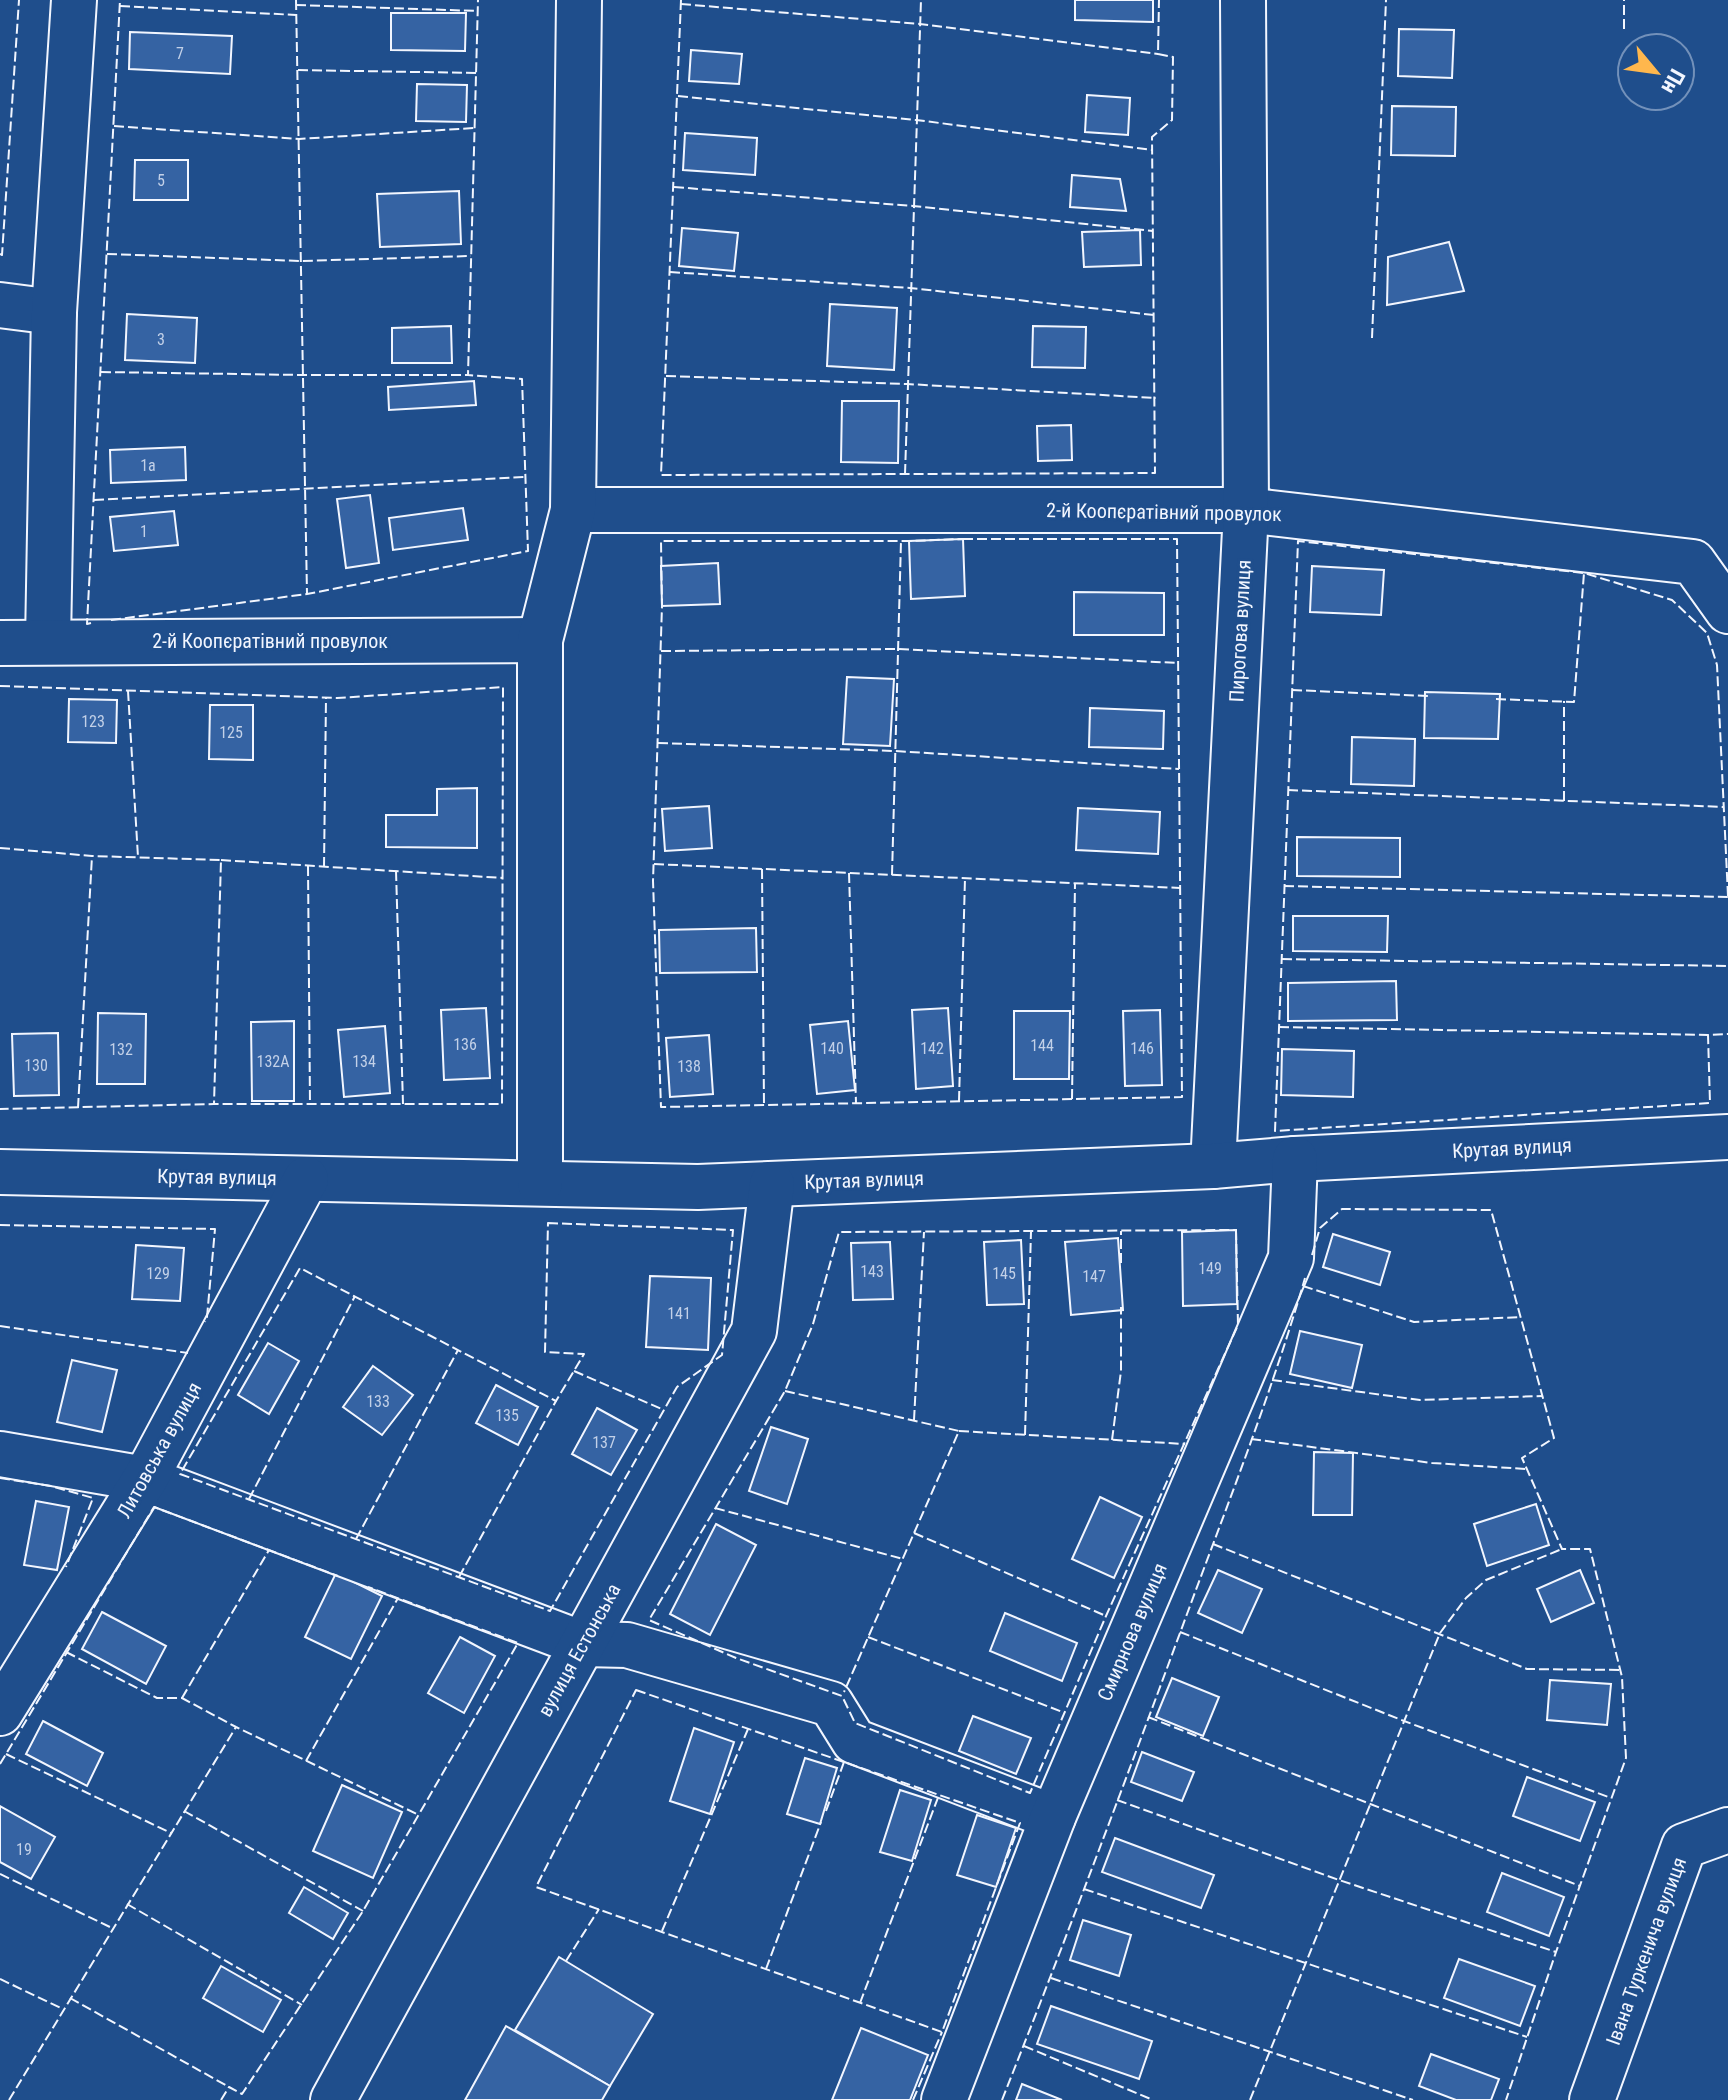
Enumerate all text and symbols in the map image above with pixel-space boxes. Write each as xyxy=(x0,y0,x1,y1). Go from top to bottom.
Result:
north arrow xyxy=(1616,32,1696,112)
house number: 7 xyxy=(176,44,184,63)
text: Пн xyxy=(1656,65,1690,98)
house number: 5 xyxy=(157,171,165,190)
house number: 3 xyxy=(157,330,165,349)
house number: 1а xyxy=(140,456,156,475)
street label: 2-й Коопєратівний провулок xyxy=(1046,498,1282,526)
house number: 1 xyxy=(140,522,148,541)
street label: Пирогова вулиця xyxy=(1224,559,1256,703)
street label: 2-й Коопєратівний провулок xyxy=(152,629,388,653)
house number: 123 xyxy=(81,712,105,731)
house number: 125 xyxy=(219,723,243,742)
house number: 136 xyxy=(453,1035,477,1054)
house number: 144 xyxy=(1030,1036,1054,1055)
house number: 140 xyxy=(820,1039,844,1058)
house number: 142 xyxy=(920,1039,944,1058)
house number: 146 xyxy=(1130,1039,1154,1058)
house number: 132 xyxy=(109,1040,133,1059)
house number: 132А xyxy=(257,1052,289,1071)
house number: 134 xyxy=(352,1052,376,1071)
house number: 130 xyxy=(24,1056,48,1075)
house number: 138 xyxy=(677,1057,701,1076)
street label: Крутая вулиця xyxy=(1452,1133,1572,1163)
street label: Крутая вулиця xyxy=(157,1164,277,1190)
street label: Крутая вулиця xyxy=(804,1166,924,1194)
house number: 149 xyxy=(1198,1259,1222,1278)
house number: 143 xyxy=(860,1262,884,1281)
house number: 129 xyxy=(146,1264,170,1283)
house number: 145 xyxy=(992,1264,1016,1283)
house number: 147 xyxy=(1082,1267,1106,1286)
house number: 141 xyxy=(667,1304,691,1323)
street label: Литовська вулиця xyxy=(112,1378,206,1522)
house number: 133 xyxy=(366,1392,390,1411)
house number: 135 xyxy=(495,1406,519,1425)
house number: 137 xyxy=(592,1433,616,1452)
street label: Смирнова вулиця xyxy=(1092,1560,1172,1704)
street label: вулиця Естонська xyxy=(533,1579,625,1721)
house number: 19 xyxy=(16,1840,32,1859)
street label: Івана Туркенича вулиця xyxy=(1601,1854,1691,2048)

